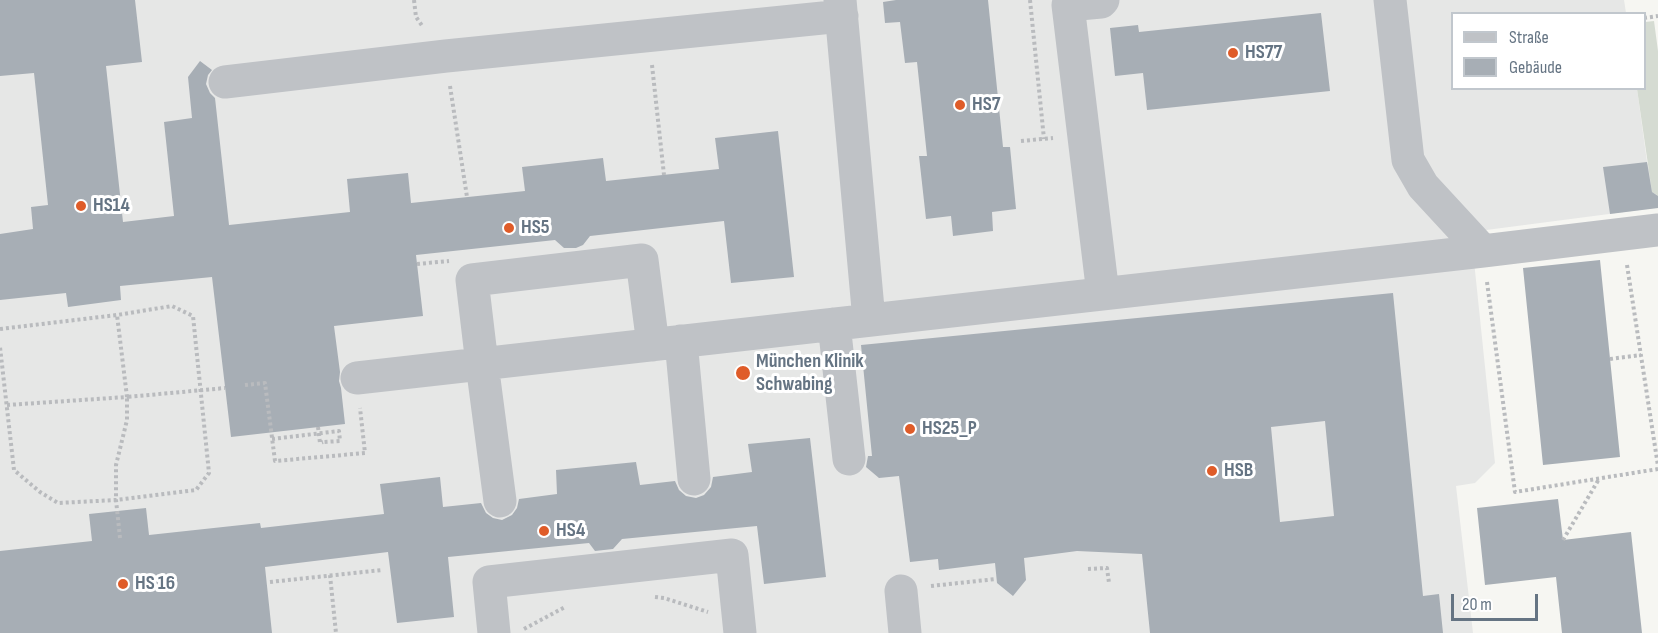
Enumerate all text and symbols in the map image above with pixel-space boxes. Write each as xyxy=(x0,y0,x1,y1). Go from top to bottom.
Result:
legend xyxy=(1451,12,1646,90)
text: Straße xyxy=(1509,27,1549,48)
place label: HS77 xyxy=(1245,41,1282,65)
marker: HS77 xyxy=(1226,46,1240,60)
text: Gebäude xyxy=(1509,57,1562,78)
place label: HS7 xyxy=(972,93,1000,117)
marker: HS7 xyxy=(953,98,967,112)
place label: HS14 xyxy=(93,194,130,218)
marker: HS14 xyxy=(74,199,88,213)
place label: HS5 xyxy=(521,216,549,240)
marker: HS5 xyxy=(502,221,516,235)
place label: München Klinik Schwabing xyxy=(756,350,864,397)
marker: München Klinik Schwabing xyxy=(734,364,752,382)
place label: HS25_P xyxy=(922,417,977,441)
marker: HS25_P xyxy=(903,422,917,436)
place label: HSB xyxy=(1224,459,1253,483)
marker: HSB xyxy=(1205,464,1219,478)
place label: HS4 xyxy=(556,519,585,543)
marker: HS4 xyxy=(537,524,551,538)
place label: HS 16 xyxy=(135,572,175,596)
marker: HS 16 xyxy=(116,577,130,591)
scale bar xyxy=(1454,582,1541,620)
text: 20 m xyxy=(1462,594,1492,615)

